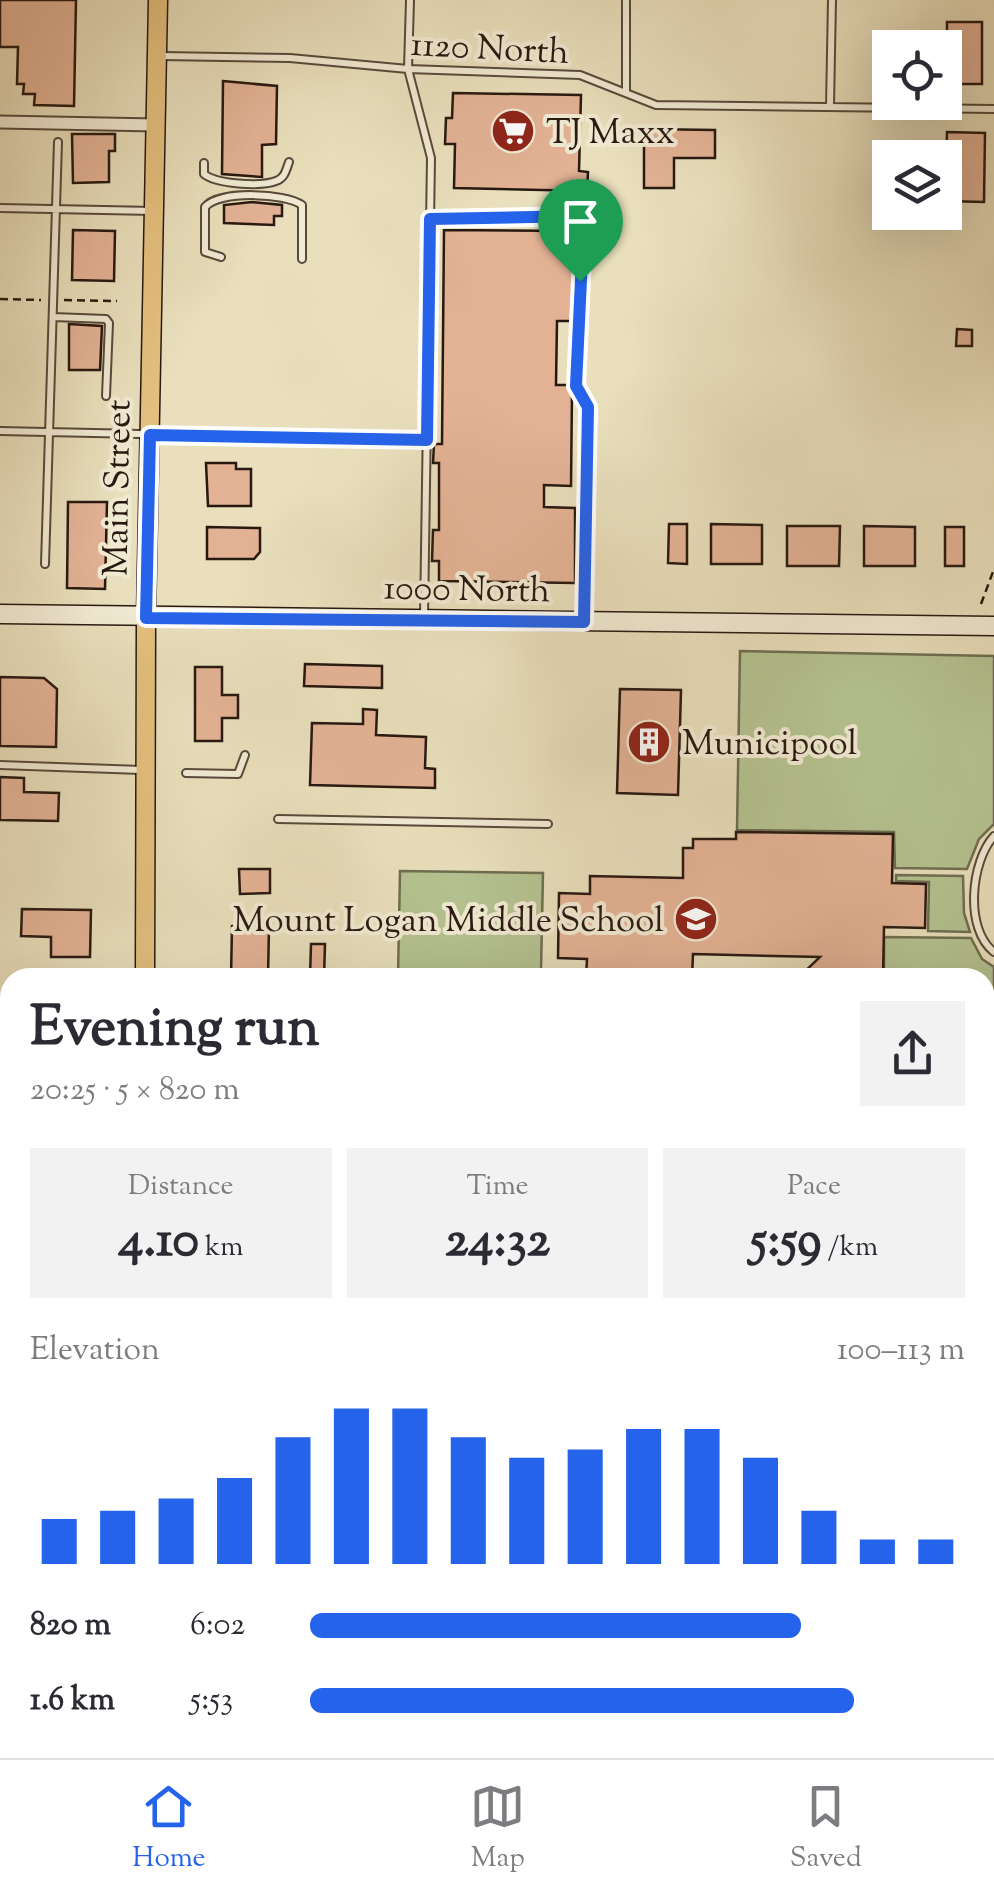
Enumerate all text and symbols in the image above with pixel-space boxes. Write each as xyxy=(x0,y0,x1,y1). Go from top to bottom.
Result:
street label: 1120 North xyxy=(409,21,570,80)
map controls xyxy=(872,30,962,230)
button: locate xyxy=(872,30,962,120)
supermarket icon: TJ Maxx xyxy=(490,108,536,154)
place label: TJ Maxx xyxy=(546,109,675,160)
button: layers xyxy=(872,140,962,230)
pin xyxy=(538,179,623,282)
icon: arrive xyxy=(553,194,608,249)
street label: Main Street xyxy=(92,399,147,577)
street label: 1000 North xyxy=(383,565,551,618)
building icon: Municipool xyxy=(626,719,672,765)
place label: Municipool xyxy=(682,720,857,771)
school or university icon: Mount Logan Middle School xyxy=(673,896,719,942)
place label: Mount Logan Middle School xyxy=(233,897,664,948)
text: Evening run xyxy=(30,991,319,1070)
button: share xyxy=(860,1001,965,1106)
text: 20:25 · 5 × 820 m xyxy=(30,1068,240,1114)
text: Distance xyxy=(128,1167,234,1207)
text: Time xyxy=(466,1167,529,1207)
text: Pace xyxy=(787,1167,841,1207)
text: 4.10 xyxy=(118,1207,199,1279)
text: 24:32 xyxy=(445,1207,550,1279)
text: 5:59 xyxy=(750,1207,822,1279)
text: km xyxy=(199,1228,243,1268)
text: /km xyxy=(822,1228,878,1268)
text: Elevation xyxy=(30,1328,160,1374)
text: 100–113 m xyxy=(837,1328,965,1374)
text: 820 m xyxy=(30,1603,111,1649)
text: 6:02 xyxy=(190,1603,245,1649)
text: 1.6 km xyxy=(30,1678,115,1724)
text: 5:53 xyxy=(190,1678,233,1724)
tab: Home xyxy=(132,1779,206,1879)
tab: Map xyxy=(470,1779,525,1879)
tab: Saved xyxy=(790,1779,862,1879)

